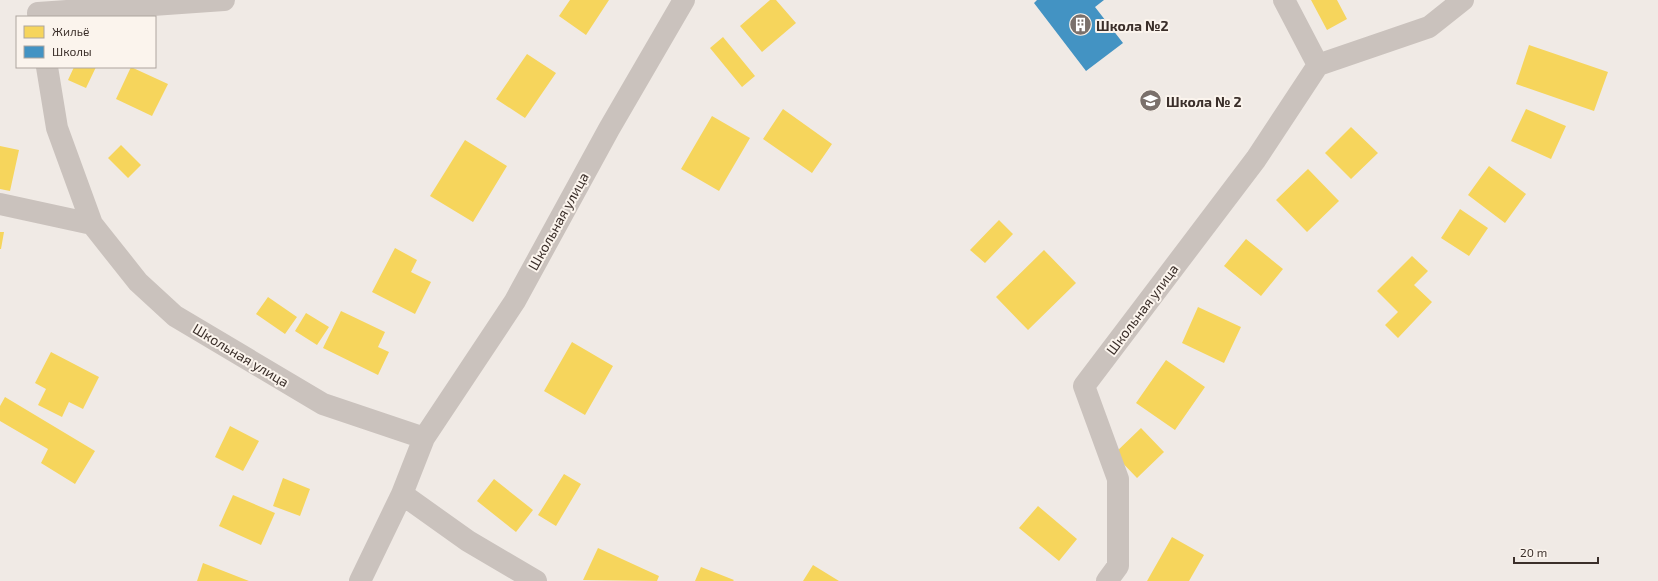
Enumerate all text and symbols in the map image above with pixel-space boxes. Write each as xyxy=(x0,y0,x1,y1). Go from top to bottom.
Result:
building icon: Школа №2 xyxy=(1067,12,1093,38)
legend xyxy=(16,16,156,68)
place label: Школа №2 xyxy=(1096,17,1169,34)
text: Жильё xyxy=(52,24,89,38)
text: Школы xyxy=(52,44,92,58)
school or university icon: Школа № 2 xyxy=(1137,88,1163,114)
place label: Школа № 2 xyxy=(1166,93,1242,110)
street label: Школьная улица xyxy=(524,169,592,273)
street label: Школьная улица xyxy=(1102,260,1182,358)
street label: Школьная улица xyxy=(190,320,292,390)
scale bar xyxy=(1514,539,1598,565)
text: 20 m xyxy=(1520,545,1547,559)

